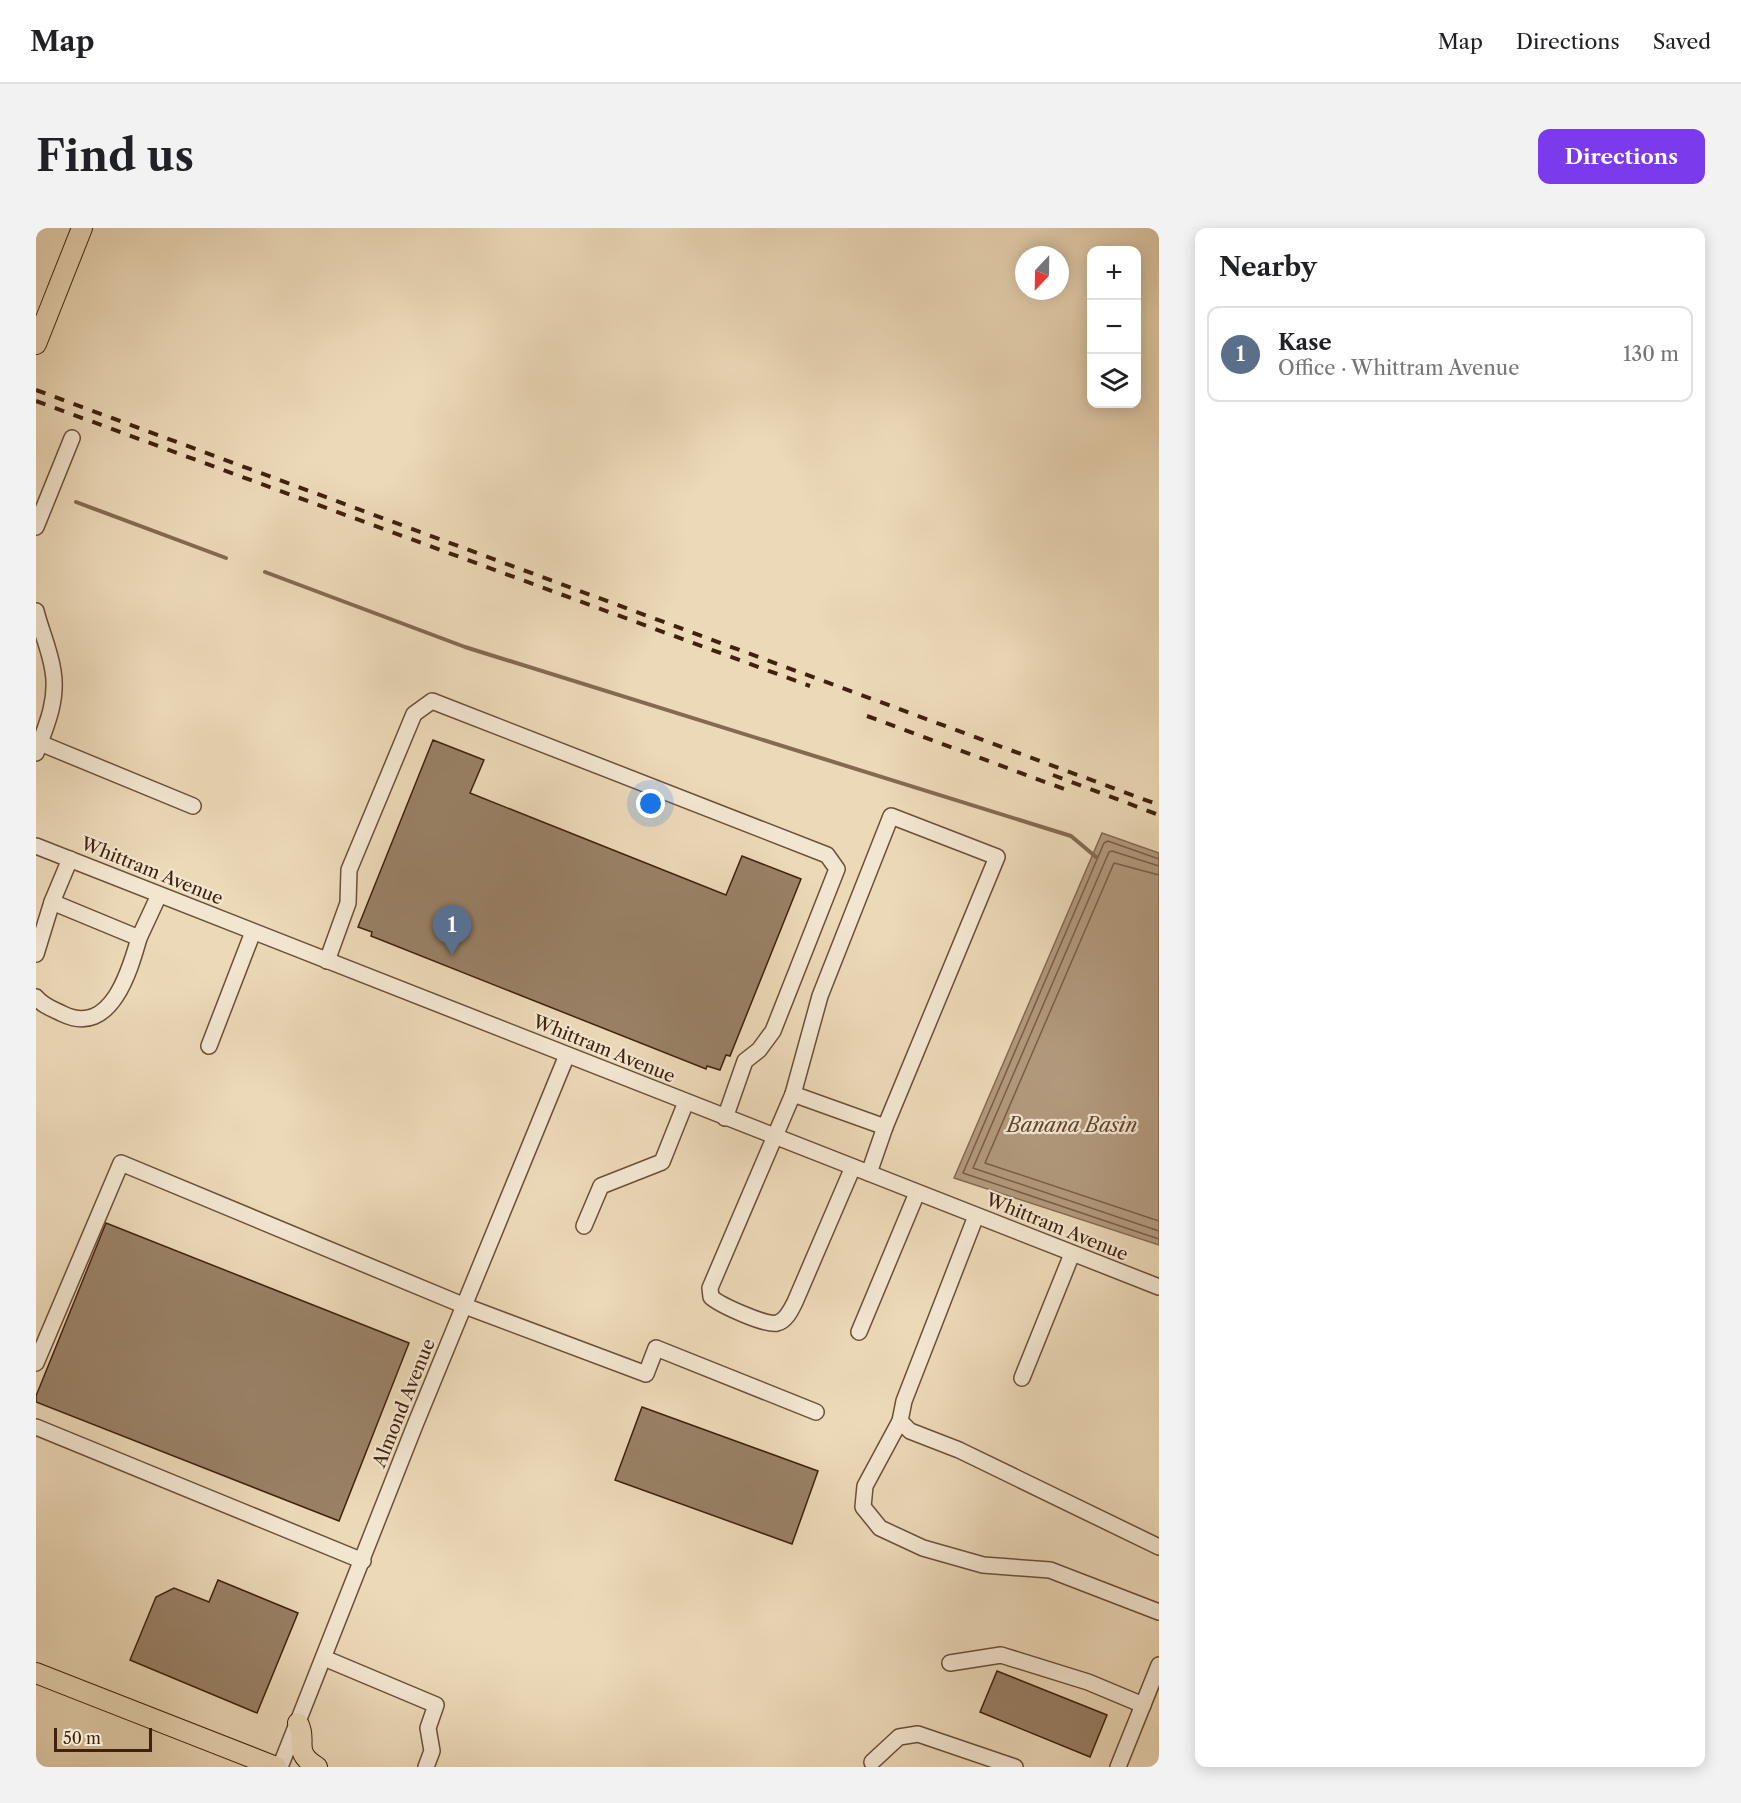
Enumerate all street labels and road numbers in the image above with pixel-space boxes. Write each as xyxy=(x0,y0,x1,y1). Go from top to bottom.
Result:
street label: Whittram Avenue xyxy=(77,832,226,910)
street label: Whittram Avenue xyxy=(529,1010,678,1088)
street label: Whittram Avenue xyxy=(982,1188,1131,1266)
street label: Almond Avenue xyxy=(368,1335,440,1471)

